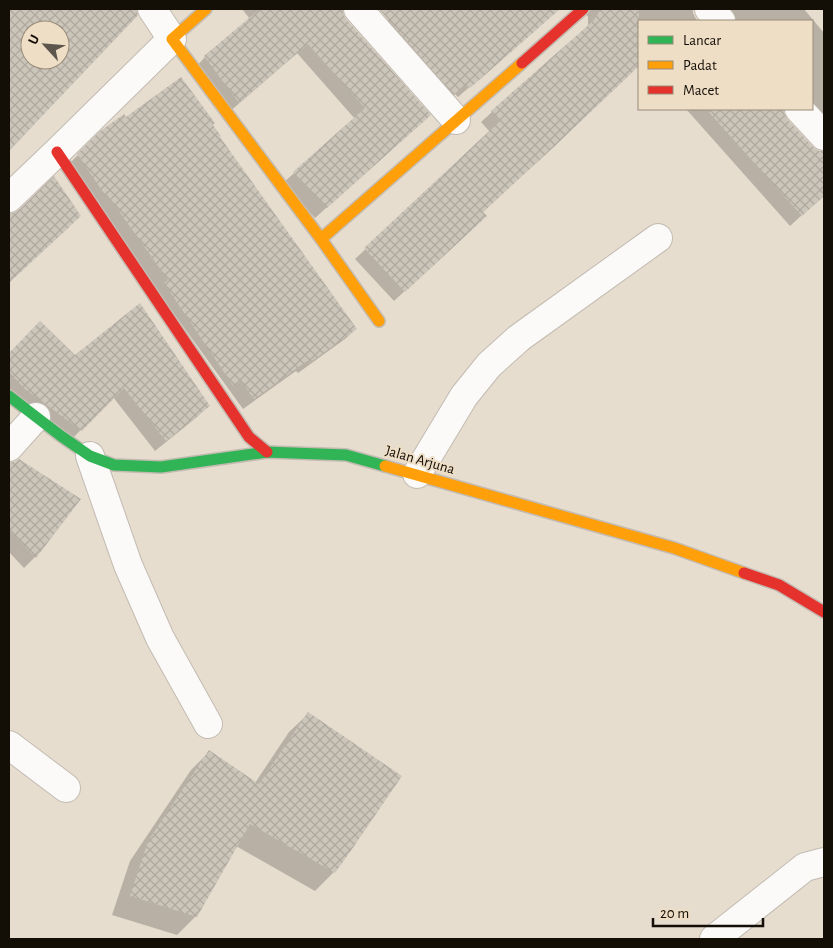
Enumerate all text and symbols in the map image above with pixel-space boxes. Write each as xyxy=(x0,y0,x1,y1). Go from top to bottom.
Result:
north arrow xyxy=(20,20,70,70)
legend xyxy=(638,20,813,110)
text: U xyxy=(26,33,42,47)
text: Lancar xyxy=(683,33,721,48)
text: Padat xyxy=(683,58,717,73)
text: Macet xyxy=(683,83,719,98)
street label: Jalan Arjuna xyxy=(384,443,456,477)
scale bar xyxy=(653,896,763,928)
text: 20 m xyxy=(660,906,689,921)

